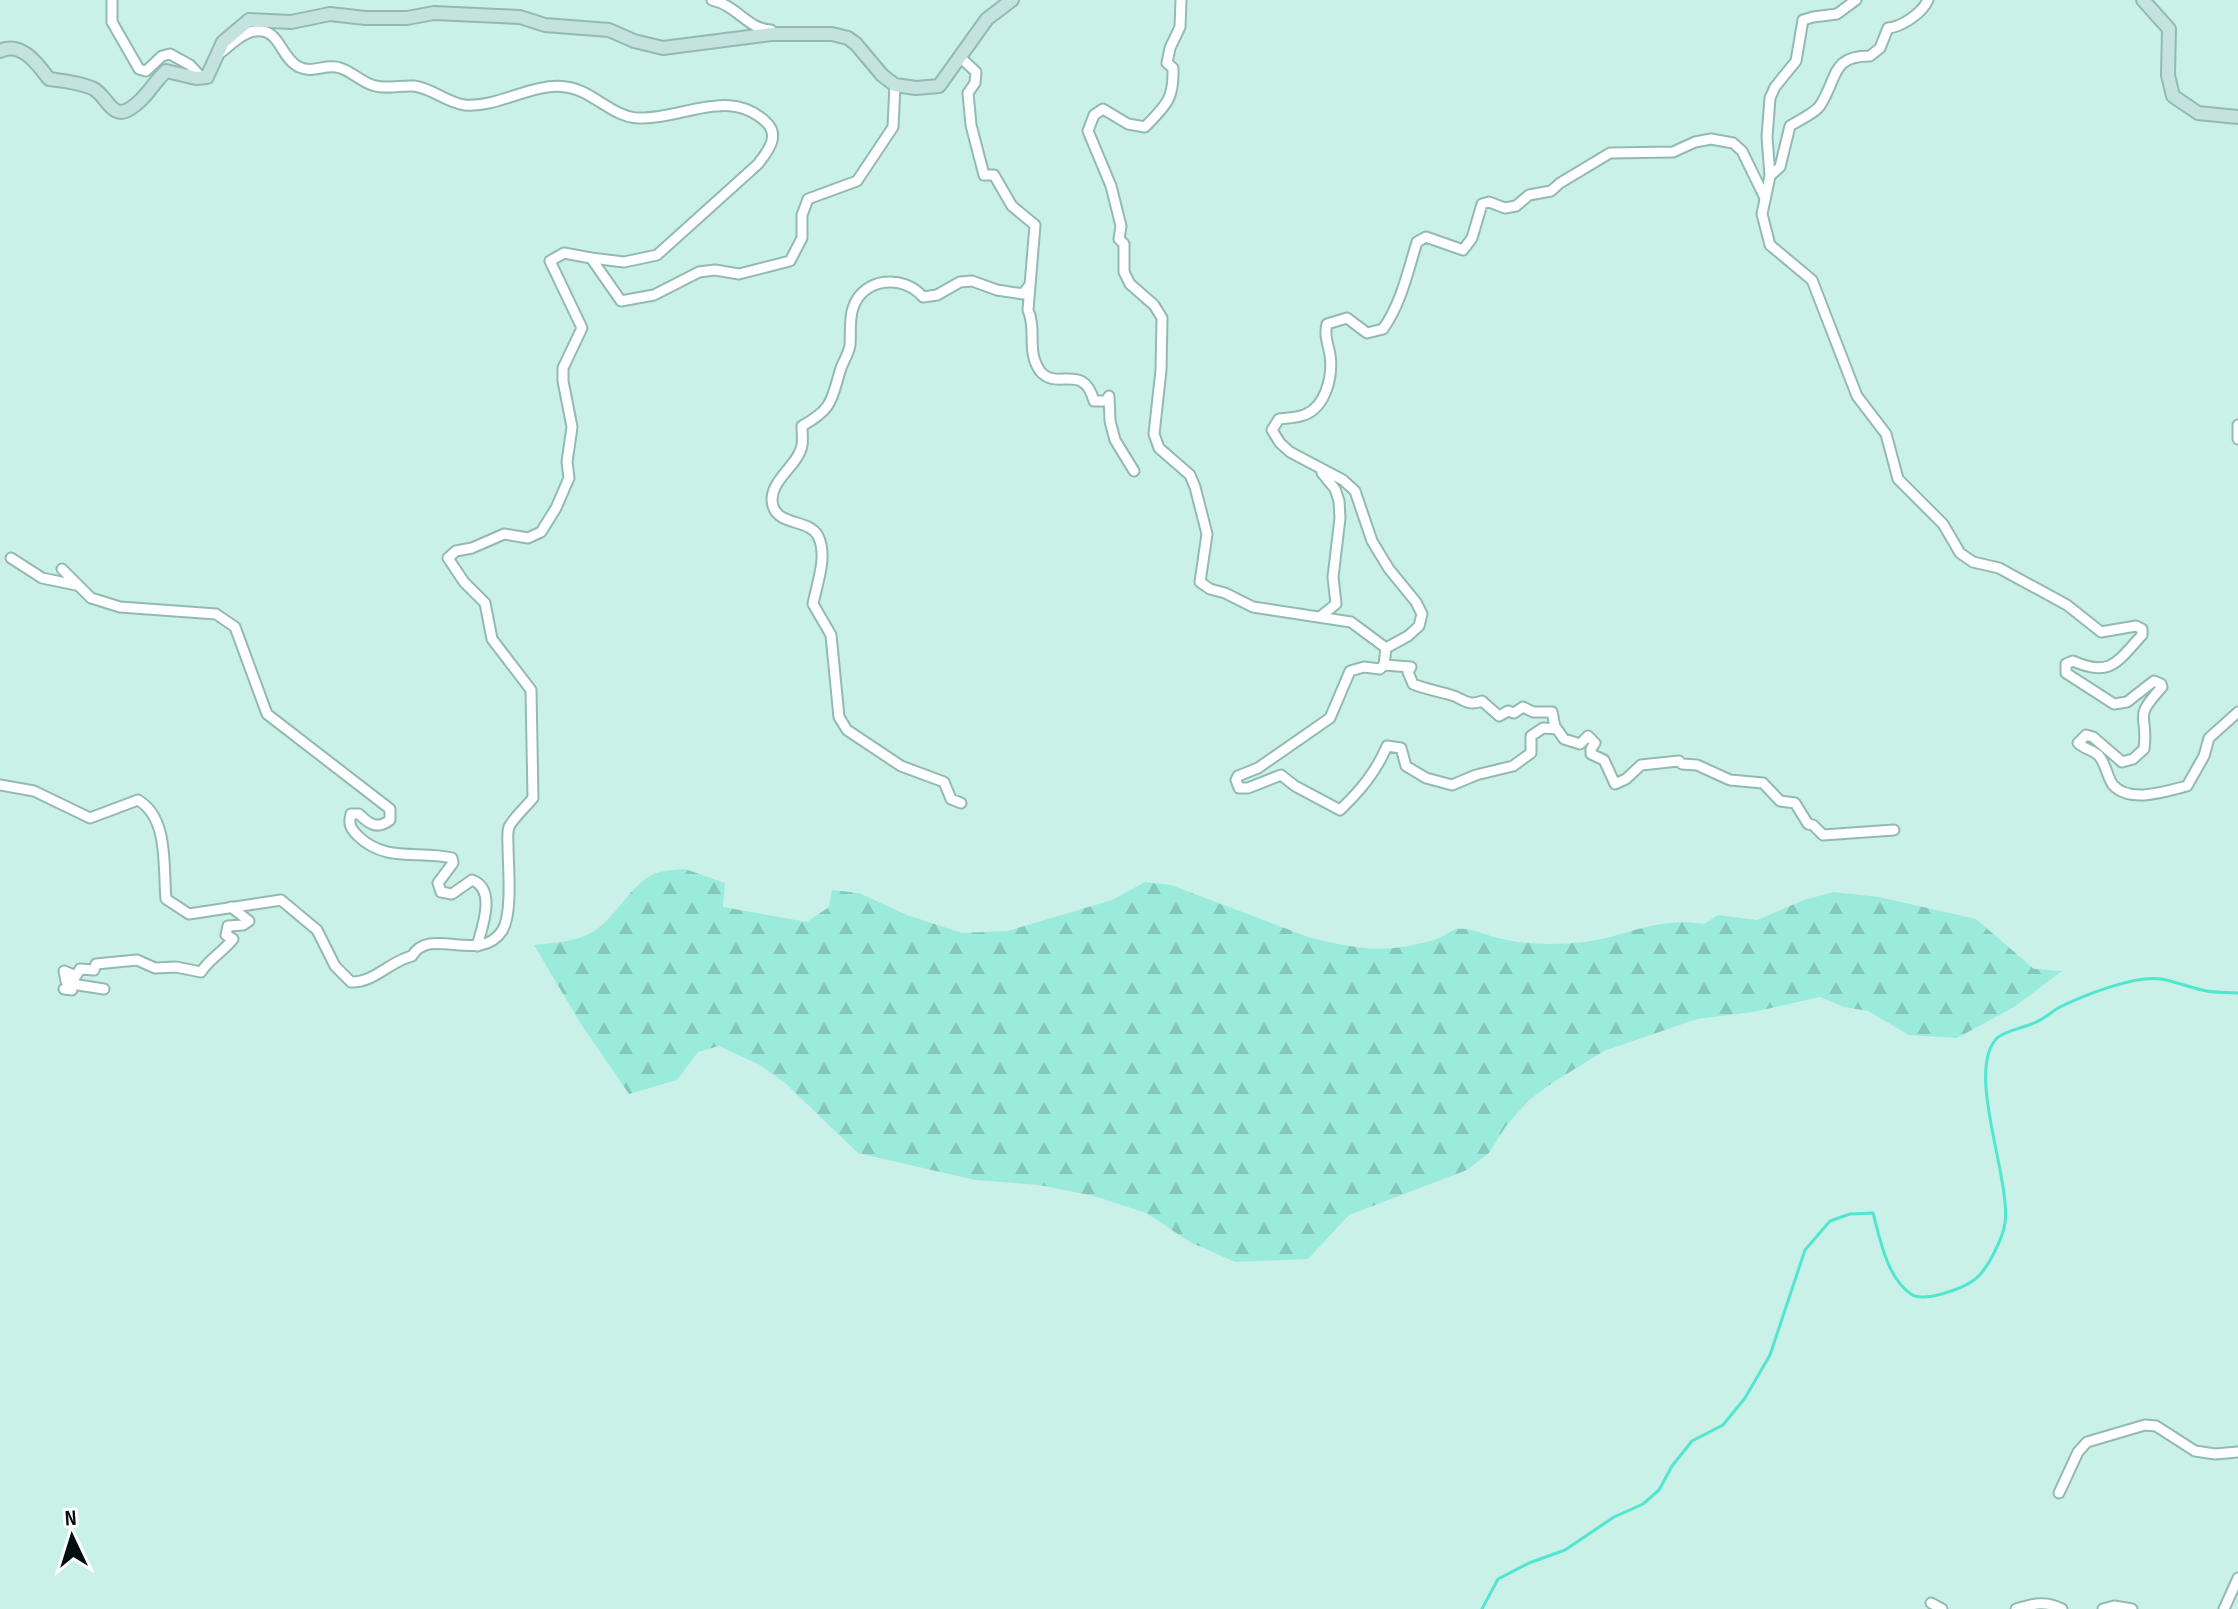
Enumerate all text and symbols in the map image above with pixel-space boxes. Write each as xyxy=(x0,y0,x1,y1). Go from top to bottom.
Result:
north arrow xyxy=(32,1497,112,1577)
text: N xyxy=(64,1505,78,1532)

